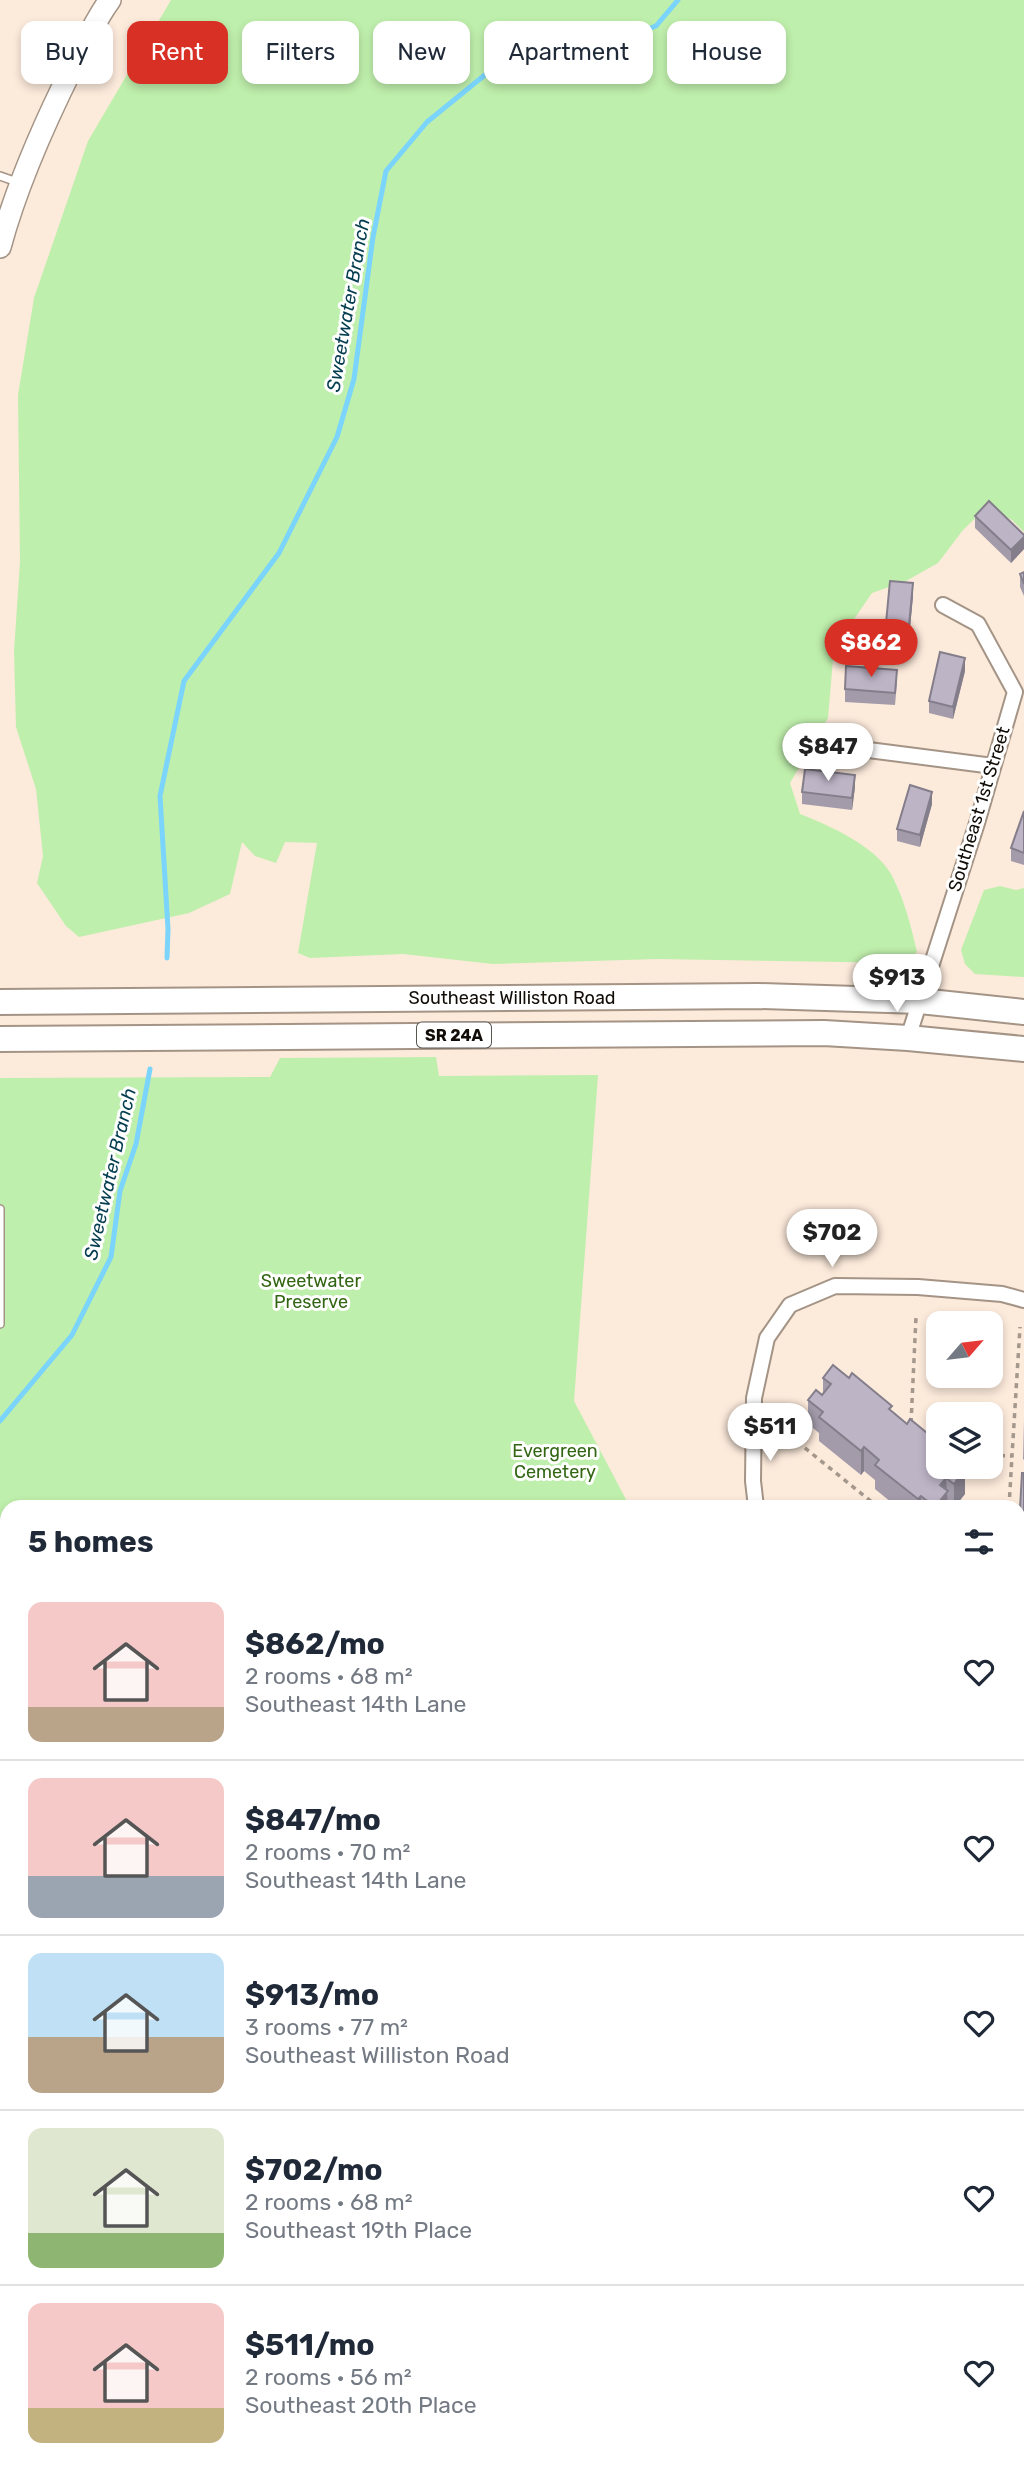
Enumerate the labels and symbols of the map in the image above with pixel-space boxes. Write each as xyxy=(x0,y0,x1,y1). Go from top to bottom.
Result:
water label: Sweetwater Branch xyxy=(321,216,375,394)
pin: $862 xyxy=(830,620,912,679)
pin: $847 xyxy=(787,724,869,783)
street label: Southeast 1st Street xyxy=(943,724,1015,894)
pin: $913 xyxy=(856,954,938,1014)
street label: Southeast Williston Road xyxy=(408,987,616,1009)
road number: SR 24A xyxy=(417,1023,491,1048)
water label: Sweetwater Branch xyxy=(79,1086,141,1262)
pin: $702 xyxy=(791,1210,873,1269)
park label: Sweetwater Preserve xyxy=(261,1270,361,1313)
north arrow xyxy=(926,1311,1003,1388)
pin: $511 xyxy=(729,1404,811,1463)
park label: Evergreen Cemetery xyxy=(512,1440,598,1483)

